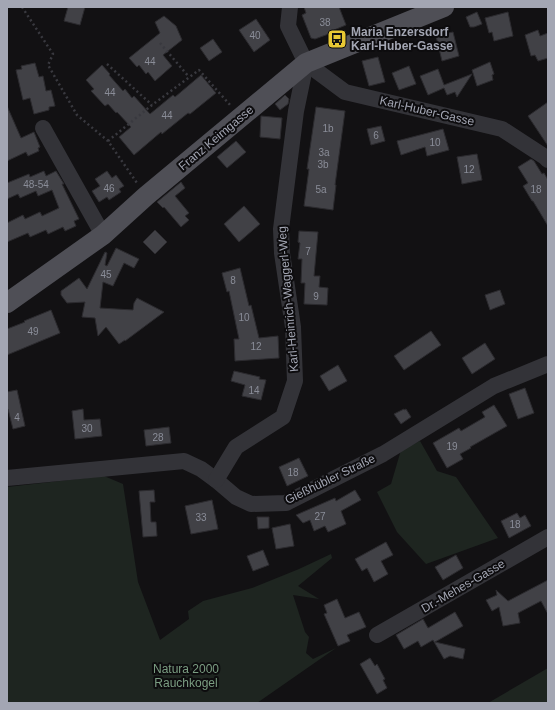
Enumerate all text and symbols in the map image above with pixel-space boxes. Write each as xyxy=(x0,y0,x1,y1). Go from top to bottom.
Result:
house number: 38 xyxy=(319,17,331,28)
place label: Maria Enzersdorf Karl-Huber-Gasse xyxy=(351,25,453,53)
bus stop icon: Maria Enzersdorf Karl-Huber-Gasse xyxy=(326,28,348,50)
house number: 40 xyxy=(249,30,261,41)
house number: 44 xyxy=(144,56,156,67)
house number: 44 xyxy=(104,87,116,98)
street label: Karl-Huber-Gasse xyxy=(378,93,476,129)
street label: Franz Keimgasse xyxy=(176,102,257,173)
house number: 44 xyxy=(161,110,173,121)
house number: 1b xyxy=(322,123,334,134)
house number: 6 xyxy=(373,130,379,141)
house number: 10 xyxy=(429,137,441,148)
house number: 3a xyxy=(318,147,330,158)
house number: 3b xyxy=(317,159,329,170)
house number: 12 xyxy=(463,164,475,175)
house number: 48-54 xyxy=(23,179,49,190)
house number: 46 xyxy=(103,183,115,194)
house number: 5a xyxy=(315,184,327,195)
house number: 18 xyxy=(530,184,542,195)
street label: Karl-Heinrich-Waggerl-Weg xyxy=(275,226,301,372)
house number: 7 xyxy=(305,246,311,257)
house number: 45 xyxy=(100,269,112,280)
house number: 8 xyxy=(230,275,236,286)
house number: 9 xyxy=(313,291,319,302)
house number: 10 xyxy=(238,312,250,323)
house number: 49 xyxy=(27,326,39,337)
house number: 12 xyxy=(250,341,262,352)
house number: 14 xyxy=(248,385,260,396)
house number: 4 xyxy=(14,412,20,423)
house number: 30 xyxy=(81,423,93,434)
house number: 28 xyxy=(152,432,164,443)
house number: 19 xyxy=(446,441,458,452)
street label: Gießhübler Straße xyxy=(283,451,378,507)
house number: 18 xyxy=(287,467,299,478)
house number: 27 xyxy=(314,511,326,522)
house number: 33 xyxy=(195,512,207,523)
house number: 18 xyxy=(509,519,521,530)
street label: Dr.-Mehes-Gasse xyxy=(419,556,507,616)
park label: Natura 2000 Rauchkogel xyxy=(153,662,219,690)

